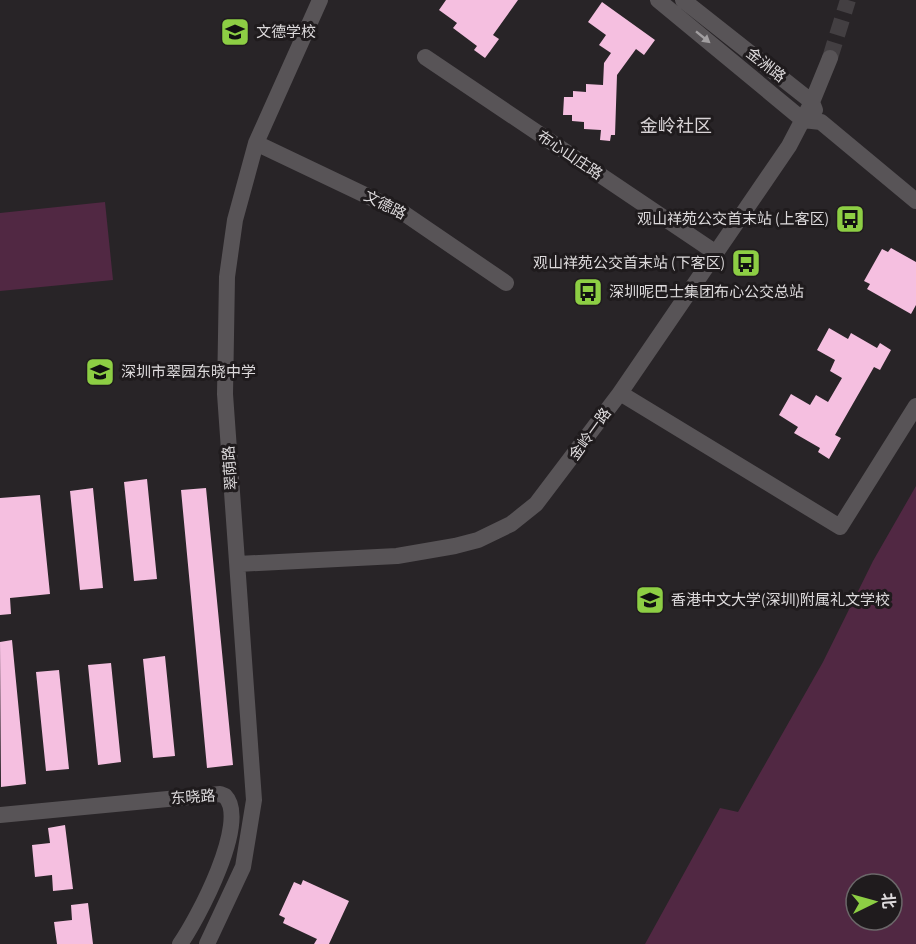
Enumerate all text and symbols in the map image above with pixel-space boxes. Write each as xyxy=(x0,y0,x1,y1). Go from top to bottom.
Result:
school or university icon: 文德学校 xyxy=(219,16,251,48)
place label: 文德学校 xyxy=(256,22,316,43)
one-way arrow xyxy=(695,31,711,44)
street label: 金洲路 xyxy=(741,43,790,88)
district label: 金岭社区 xyxy=(640,114,712,139)
street label: 布心山庄路 xyxy=(533,126,607,185)
street label: 文德路 xyxy=(360,186,410,225)
bus stop icon: 观山祥苑公交首末站 (上客区) xyxy=(834,203,866,235)
place label: 观山祥苑公交首末站 (上客区) xyxy=(637,209,829,230)
bus stop icon: 观山祥苑公交首末站 (下客区) xyxy=(730,247,762,279)
place label: 观山祥苑公交首末站 (下客区) xyxy=(533,253,725,274)
bus stop icon: 深圳呢巴士集团布心公交总站 xyxy=(572,276,604,308)
place label: 深圳呢巴士集团布心公交总站 xyxy=(609,282,804,303)
school or university icon: 深圳市翠园东晓中学 xyxy=(84,356,116,388)
place label: 深圳市翠园东晓中学 xyxy=(121,362,256,383)
street label: 金岭一路 xyxy=(564,404,617,465)
street label: 翠荫路 xyxy=(218,445,243,491)
school or university icon: 香港中文大学(深圳)附属礼文学校 xyxy=(634,584,666,616)
place label: 香港中文大学(深圳)附属礼文学校 xyxy=(671,590,890,611)
street label: 东晓路 xyxy=(170,785,216,810)
north arrow xyxy=(844,872,904,932)
text: 北 xyxy=(876,892,900,910)

